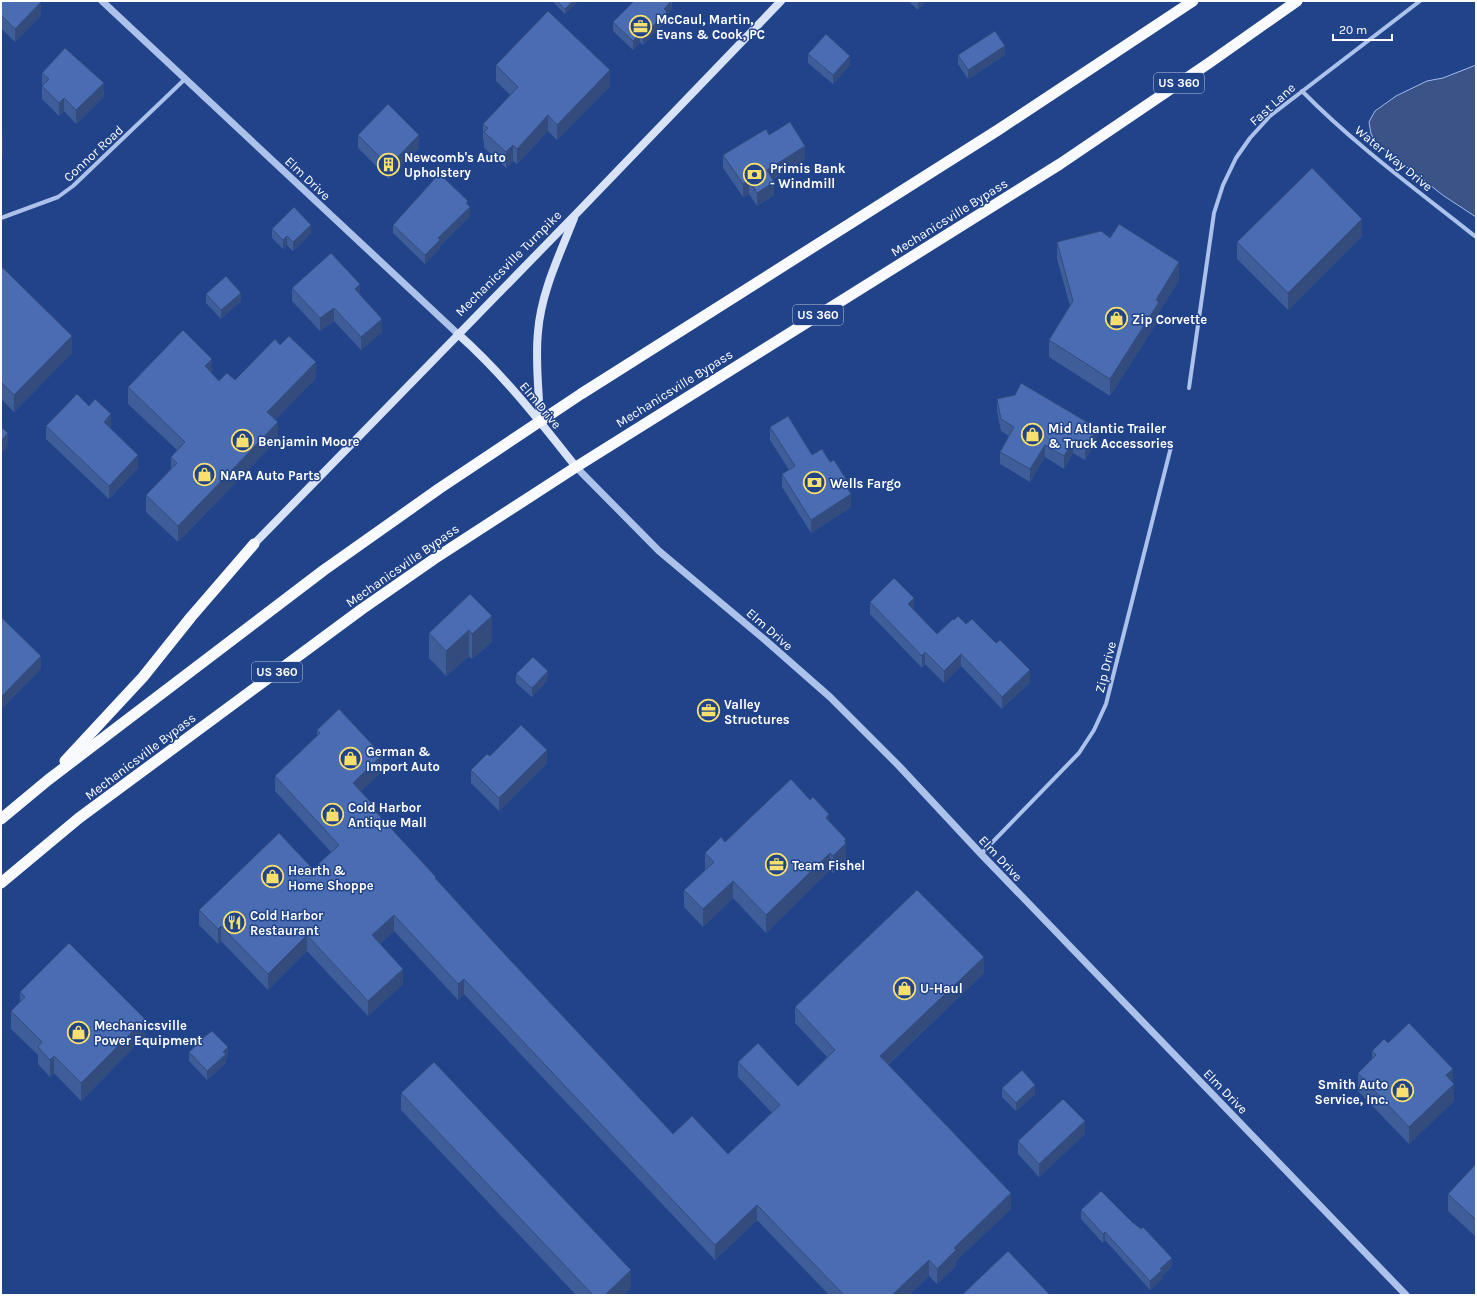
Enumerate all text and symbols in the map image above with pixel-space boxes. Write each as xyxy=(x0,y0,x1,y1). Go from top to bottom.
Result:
place label: McCaul, Martin, Evans & Cook, PC xyxy=(656,12,765,42)
office icon: McCaul, Martin, Evans & Cook, PC xyxy=(627,13,653,39)
scale bar xyxy=(1333,16,1392,42)
text: 20 m xyxy=(1339,23,1367,37)
road number: US 360 xyxy=(1154,73,1204,93)
street label: Fast Lane xyxy=(1246,80,1298,129)
street label: Connor Road xyxy=(61,122,126,185)
street label: Water Way Drive xyxy=(1352,122,1436,194)
place label: Newcomb's Auto Upholstery xyxy=(404,150,506,180)
building icon: Newcomb's Auto Upholstery xyxy=(376,151,402,177)
street label: Elm Drive xyxy=(282,154,334,203)
place label: Primis Bank - Windmill xyxy=(770,161,846,191)
bank icon: Primis Bank - Windmill xyxy=(741,162,767,188)
street label: Mechanicsville Bypass xyxy=(888,175,1010,259)
street label: Mechanicsville Turnpike xyxy=(452,207,565,319)
road number: US 360 xyxy=(793,305,843,325)
shop icon: Zip Corvette xyxy=(1103,306,1129,332)
place label: Zip Corvette xyxy=(1132,312,1207,327)
street label: Mechanicsville Bypass xyxy=(613,346,735,430)
street label: Elm Drive xyxy=(517,379,565,432)
place label: Mid Atlantic Trailer & Truck Accessories xyxy=(1048,421,1174,451)
shop icon: Mid Atlantic Trailer & Truck Accessories xyxy=(1020,422,1046,448)
shop icon: Benjamin Moore xyxy=(230,428,256,454)
place label: Benjamin Moore xyxy=(258,434,360,449)
shop icon: NAPA Auto Parts xyxy=(192,462,218,488)
place label: NAPA Auto Parts xyxy=(220,468,320,483)
bank icon: Wells Fargo xyxy=(801,470,827,496)
place label: Wells Fargo xyxy=(830,476,901,491)
street label: Mechanicsville Bypass xyxy=(343,521,462,610)
street label: Elm Drive xyxy=(743,605,796,654)
street label: Zip Drive xyxy=(1092,639,1119,694)
road number: US 360 xyxy=(252,662,302,682)
place label: Valley Structures xyxy=(724,697,790,727)
office icon: Valley Structures xyxy=(696,698,722,724)
street label: Mechanicsville Bypass xyxy=(82,710,199,803)
place label: German & Import Auto xyxy=(366,744,440,774)
shop icon: German & Import Auto xyxy=(337,745,363,771)
place label: Cold Harbor Antique Mall xyxy=(348,800,427,831)
shop icon: Cold Harbor Antique Mall xyxy=(320,801,346,827)
street label: Elm Drive xyxy=(976,833,1026,884)
office icon: Team Fishel xyxy=(763,852,789,878)
place label: Team Fishel xyxy=(792,858,865,873)
place label: Hearth & Home Shoppe xyxy=(288,863,374,893)
shop icon: Hearth & Home Shoppe xyxy=(260,864,286,890)
place label: Cold Harbor Restaurant xyxy=(250,908,324,938)
restaurant icon: Cold Harbor Restaurant xyxy=(221,909,247,935)
shop icon: U-Haul xyxy=(891,975,917,1001)
place label: U-Haul xyxy=(920,981,963,996)
place label: Mechanicsville Power Equipment xyxy=(94,1018,202,1049)
shop icon: Mechanicsville Power Equipment xyxy=(65,1019,91,1045)
street label: Elm Drive xyxy=(1201,1066,1251,1117)
place label: Smith Auto Service, Inc. xyxy=(1315,1077,1388,1107)
shop icon: Smith Auto Service, Inc. xyxy=(1390,1078,1416,1104)

